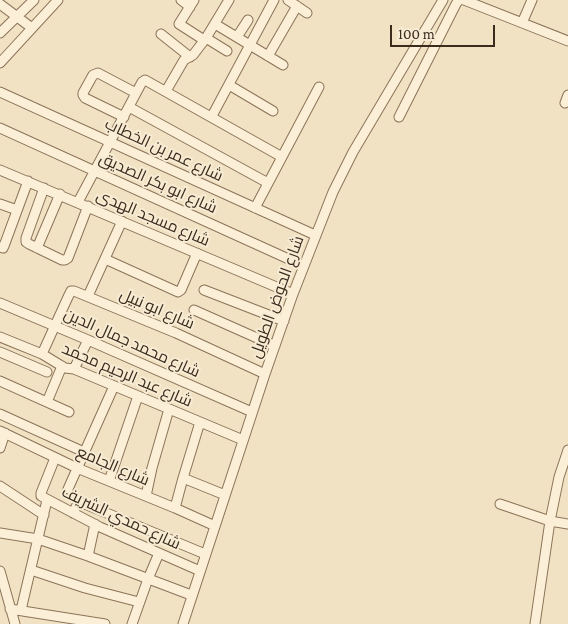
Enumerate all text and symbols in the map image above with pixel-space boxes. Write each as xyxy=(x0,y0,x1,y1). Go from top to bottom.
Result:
scale bar xyxy=(393,15,498,47)
text: 100 m xyxy=(398,26,435,42)
street label: شارع عمر بن الخطاب xyxy=(102,114,226,186)
street label: شارع ابو بكر الصديق xyxy=(96,148,220,218)
street label: شارع مسجد الهدى xyxy=(93,185,213,251)
street label: شارع الحوض الطويل xyxy=(246,233,308,361)
street label: شارع ابو نبيل xyxy=(117,285,197,333)
street label: شارع محمد جمال الدين xyxy=(61,304,203,382)
street label: شارع عبد الرحيم محمد xyxy=(59,339,195,411)
street label: شارع الجامع xyxy=(74,442,152,490)
street label: شارع حمدي الشريف xyxy=(58,482,184,554)

